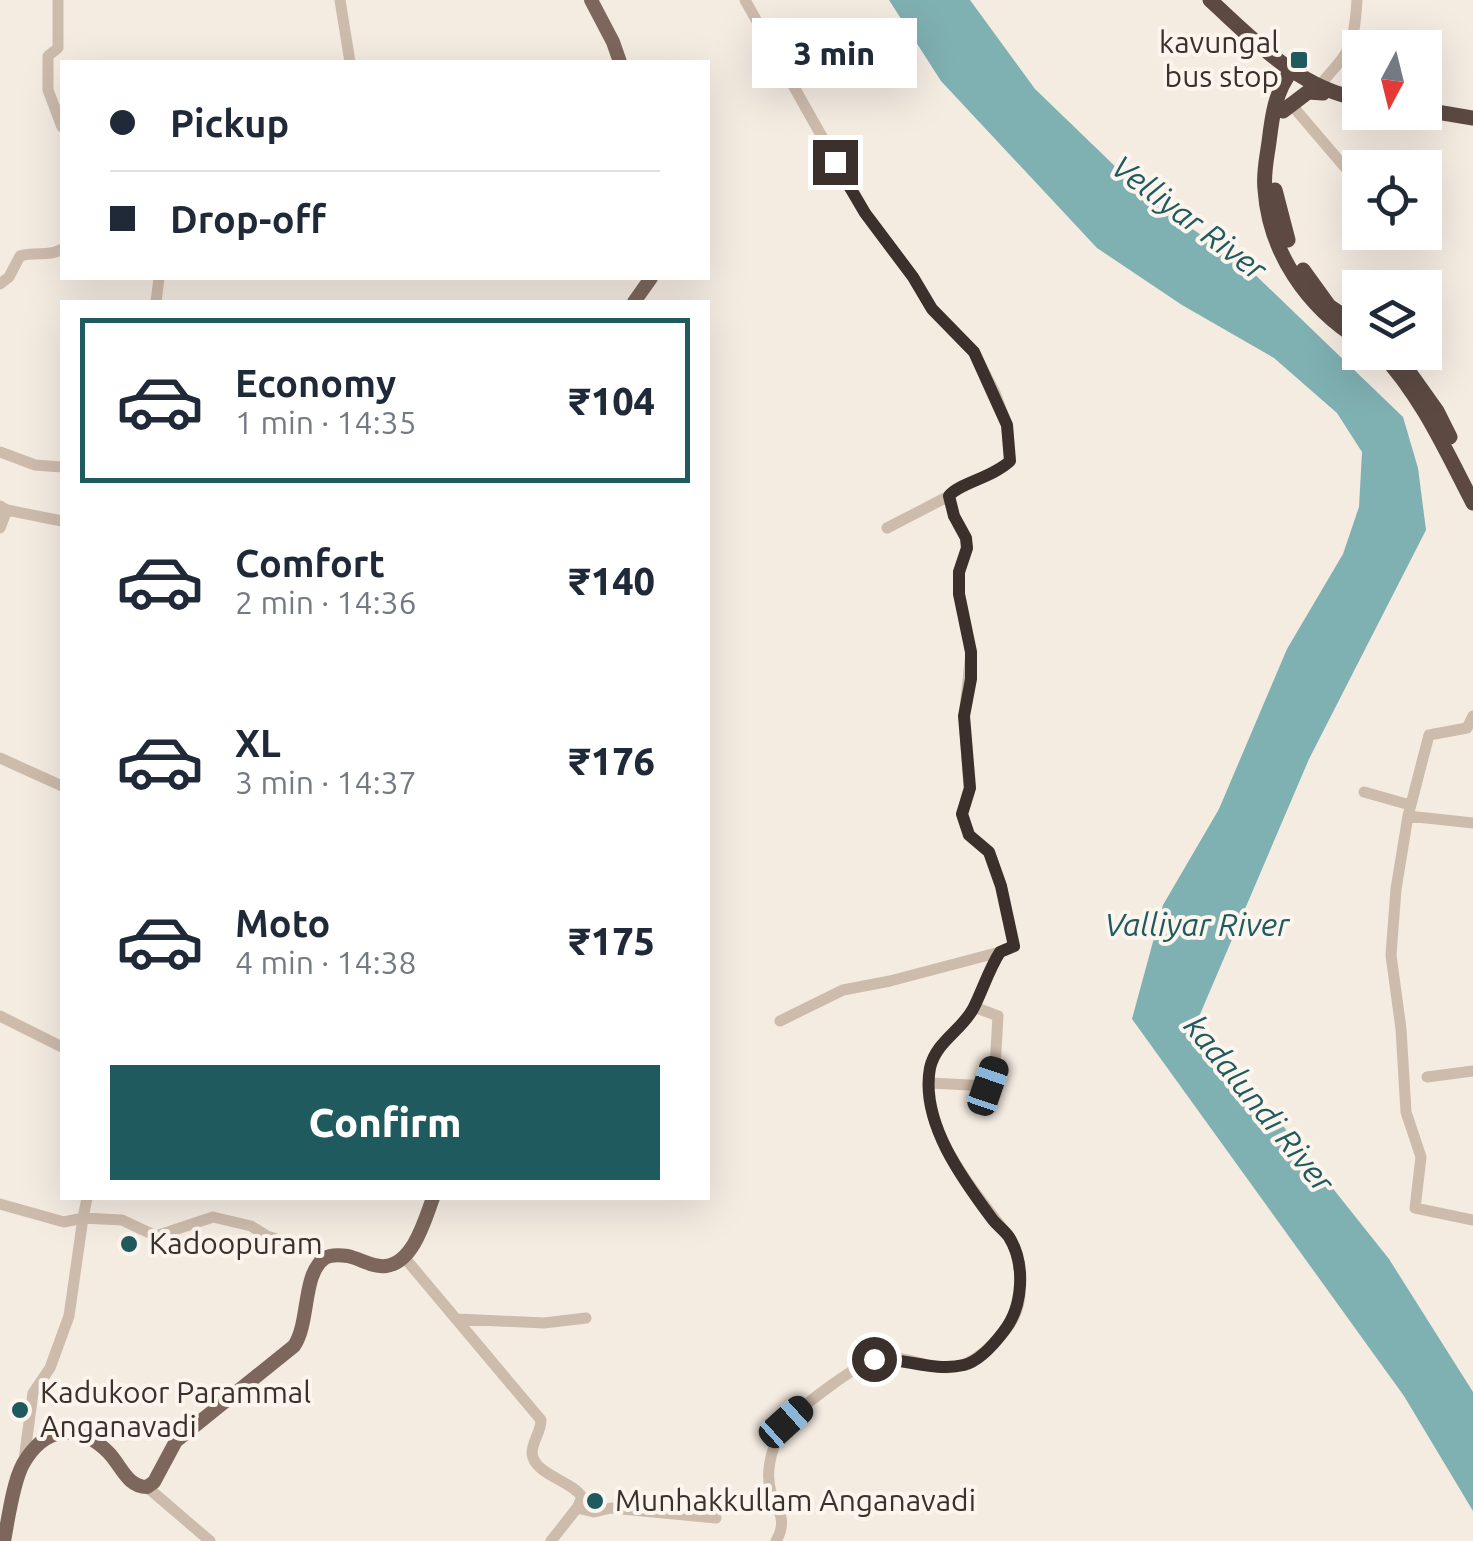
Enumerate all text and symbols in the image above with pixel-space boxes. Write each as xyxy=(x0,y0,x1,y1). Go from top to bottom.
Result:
callout: 3 min xyxy=(752,17,918,87)
place label: kavungal bus stop xyxy=(1159,25,1279,93)
north arrow xyxy=(1342,30,1442,130)
map controls xyxy=(1342,30,1442,370)
text: 3 min xyxy=(794,35,875,71)
marker: kavungal bus stop xyxy=(1288,49,1310,71)
text: Pickup xyxy=(170,102,289,144)
route end xyxy=(813,140,858,185)
water label: Velliyar River xyxy=(1105,147,1275,287)
button: locate xyxy=(1342,150,1442,250)
text: Drop-off xyxy=(170,198,326,240)
button: layers xyxy=(1342,270,1442,370)
icon: car xyxy=(115,356,205,446)
text: Economy xyxy=(235,362,396,404)
text: ₹104 xyxy=(569,380,655,422)
text: 1 min · 14:35 xyxy=(235,404,417,440)
icon: car xyxy=(115,536,205,626)
text: Comfort xyxy=(235,542,385,584)
text: ₹140 xyxy=(569,560,655,602)
text: 2 min · 14:36 xyxy=(235,584,417,620)
icon: car xyxy=(115,716,205,806)
text: XL xyxy=(235,722,281,764)
text: ₹176 xyxy=(569,740,655,782)
text: 3 min · 14:37 xyxy=(235,764,417,800)
icon: car xyxy=(115,896,205,986)
text: Moto xyxy=(235,902,330,944)
water label: Valliyar River xyxy=(1105,906,1290,942)
text: ₹175 xyxy=(569,920,655,962)
text: 4 min · 14:38 xyxy=(235,944,417,980)
water label: kadalundi River xyxy=(1178,1008,1342,1199)
car xyxy=(964,1053,1012,1119)
button: Confirm xyxy=(110,1065,660,1180)
place label: Kadoopuram xyxy=(149,1226,323,1260)
marker: Kadoopuram xyxy=(118,1233,140,1255)
route start xyxy=(852,1337,897,1382)
place label: Kadukoor Parammal Anganavadi xyxy=(40,1375,311,1443)
car xyxy=(754,1391,818,1453)
marker: Kadukoor Parammal Anganavadi xyxy=(9,1399,31,1421)
place label: Munhakkullam Anganavadi xyxy=(615,1483,976,1517)
marker: Munhakkullam Anganavadi xyxy=(584,1490,606,1512)

